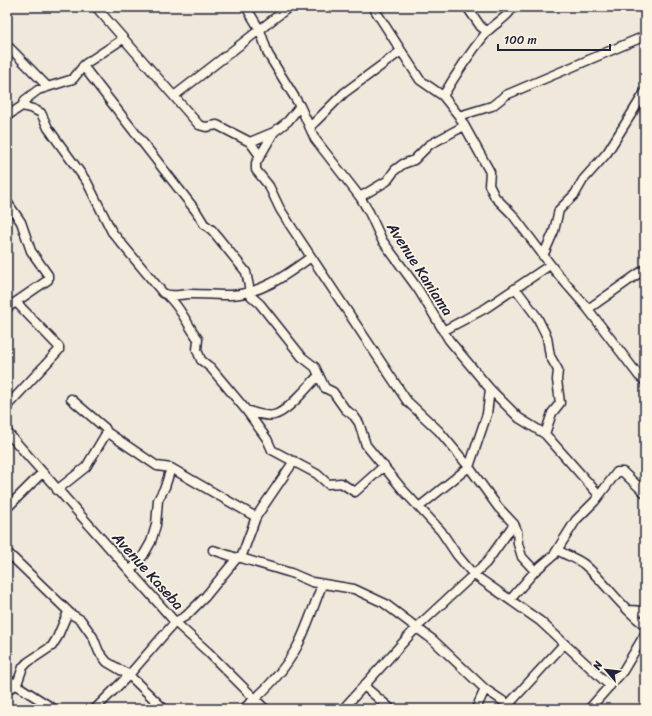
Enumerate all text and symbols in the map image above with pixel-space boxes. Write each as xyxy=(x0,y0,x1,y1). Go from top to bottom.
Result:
scale bar xyxy=(498,26,610,52)
text: 100 m xyxy=(504,29,537,51)
street label: Avenue Kaniama xyxy=(379,216,460,321)
street label: Avenue Kaseba xyxy=(105,525,191,616)
north arrow xyxy=(586,650,626,690)
text: N xyxy=(587,657,608,674)

